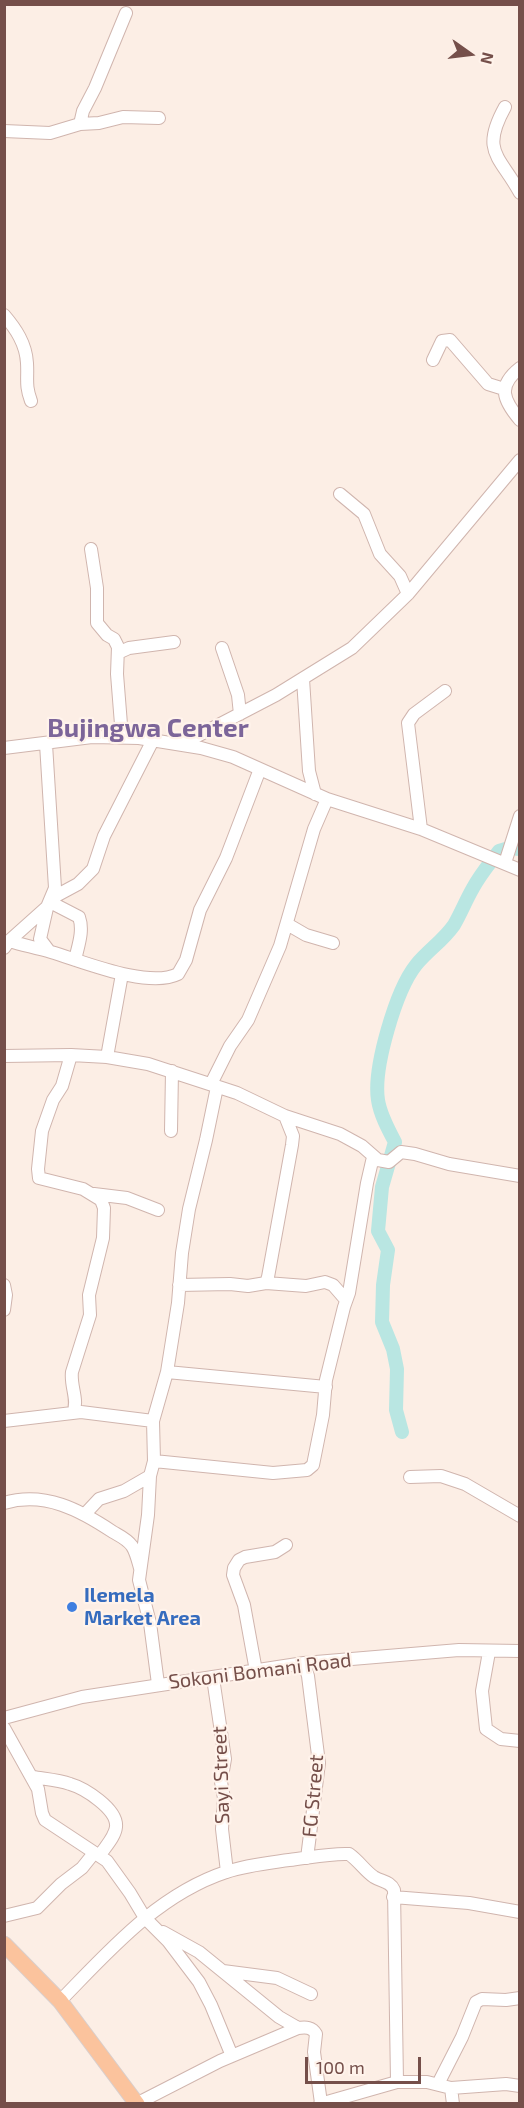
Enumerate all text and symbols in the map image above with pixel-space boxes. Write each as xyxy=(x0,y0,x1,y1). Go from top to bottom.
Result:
north arrow xyxy=(440,24,500,84)
text: N xyxy=(477,51,499,66)
district label: Bujingwa Center xyxy=(47,712,249,744)
place label: Ilemela Market Area xyxy=(84,1583,201,1630)
marker: Ilemela Market Area xyxy=(65,1600,79,1614)
street label: Sokoni Bomani Road xyxy=(167,1648,353,1694)
street label: Sayi Street xyxy=(207,1726,235,1824)
street label: FG Street xyxy=(297,1753,329,1839)
scale bar xyxy=(308,2045,424,2083)
text: 100 m xyxy=(316,2056,365,2078)

